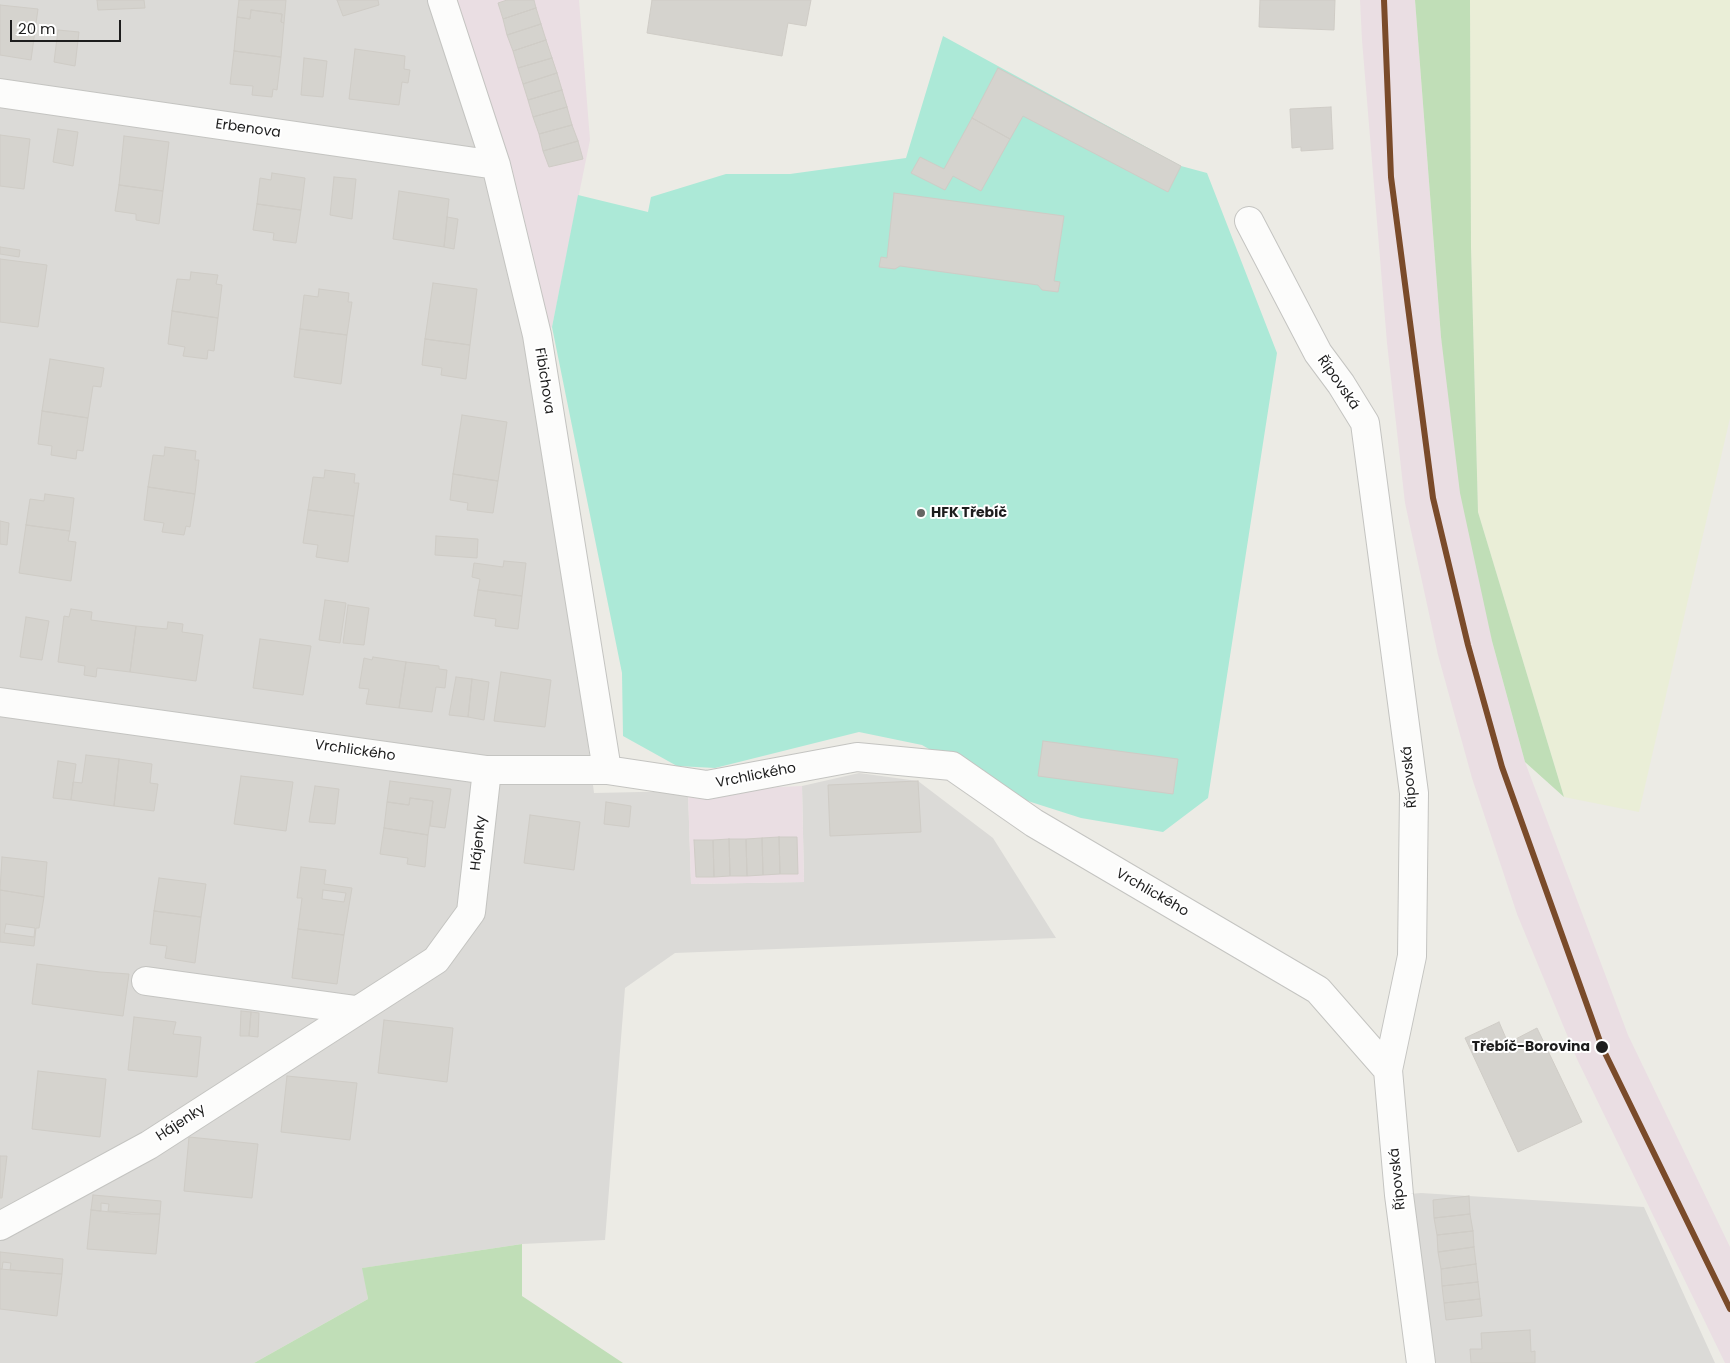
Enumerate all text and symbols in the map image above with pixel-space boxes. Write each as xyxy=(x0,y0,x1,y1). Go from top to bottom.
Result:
scale bar xyxy=(12,10,124,42)
text: 20 m xyxy=(18,18,56,39)
street label: Erbenova xyxy=(214,116,282,142)
street label: Fibichova xyxy=(530,347,558,415)
street label: Řípovská xyxy=(1313,353,1363,413)
place label: HFK Třebíč xyxy=(931,505,1007,521)
marker: HFK Třebíč xyxy=(915,507,927,519)
street label: Vrchlického xyxy=(314,737,396,765)
street label: Řípovská xyxy=(1399,745,1421,809)
street label: Vrchlického xyxy=(714,760,798,792)
street label: Hájenky xyxy=(468,815,490,871)
street label: Vrchlického xyxy=(1113,865,1191,921)
place label: Třebíč-Borovina xyxy=(1472,1039,1590,1055)
marker: Třebíč-Borovina xyxy=(1594,1039,1610,1055)
street label: Hájenky xyxy=(153,1101,209,1145)
street label: Řípovská xyxy=(1386,1147,1410,1211)

